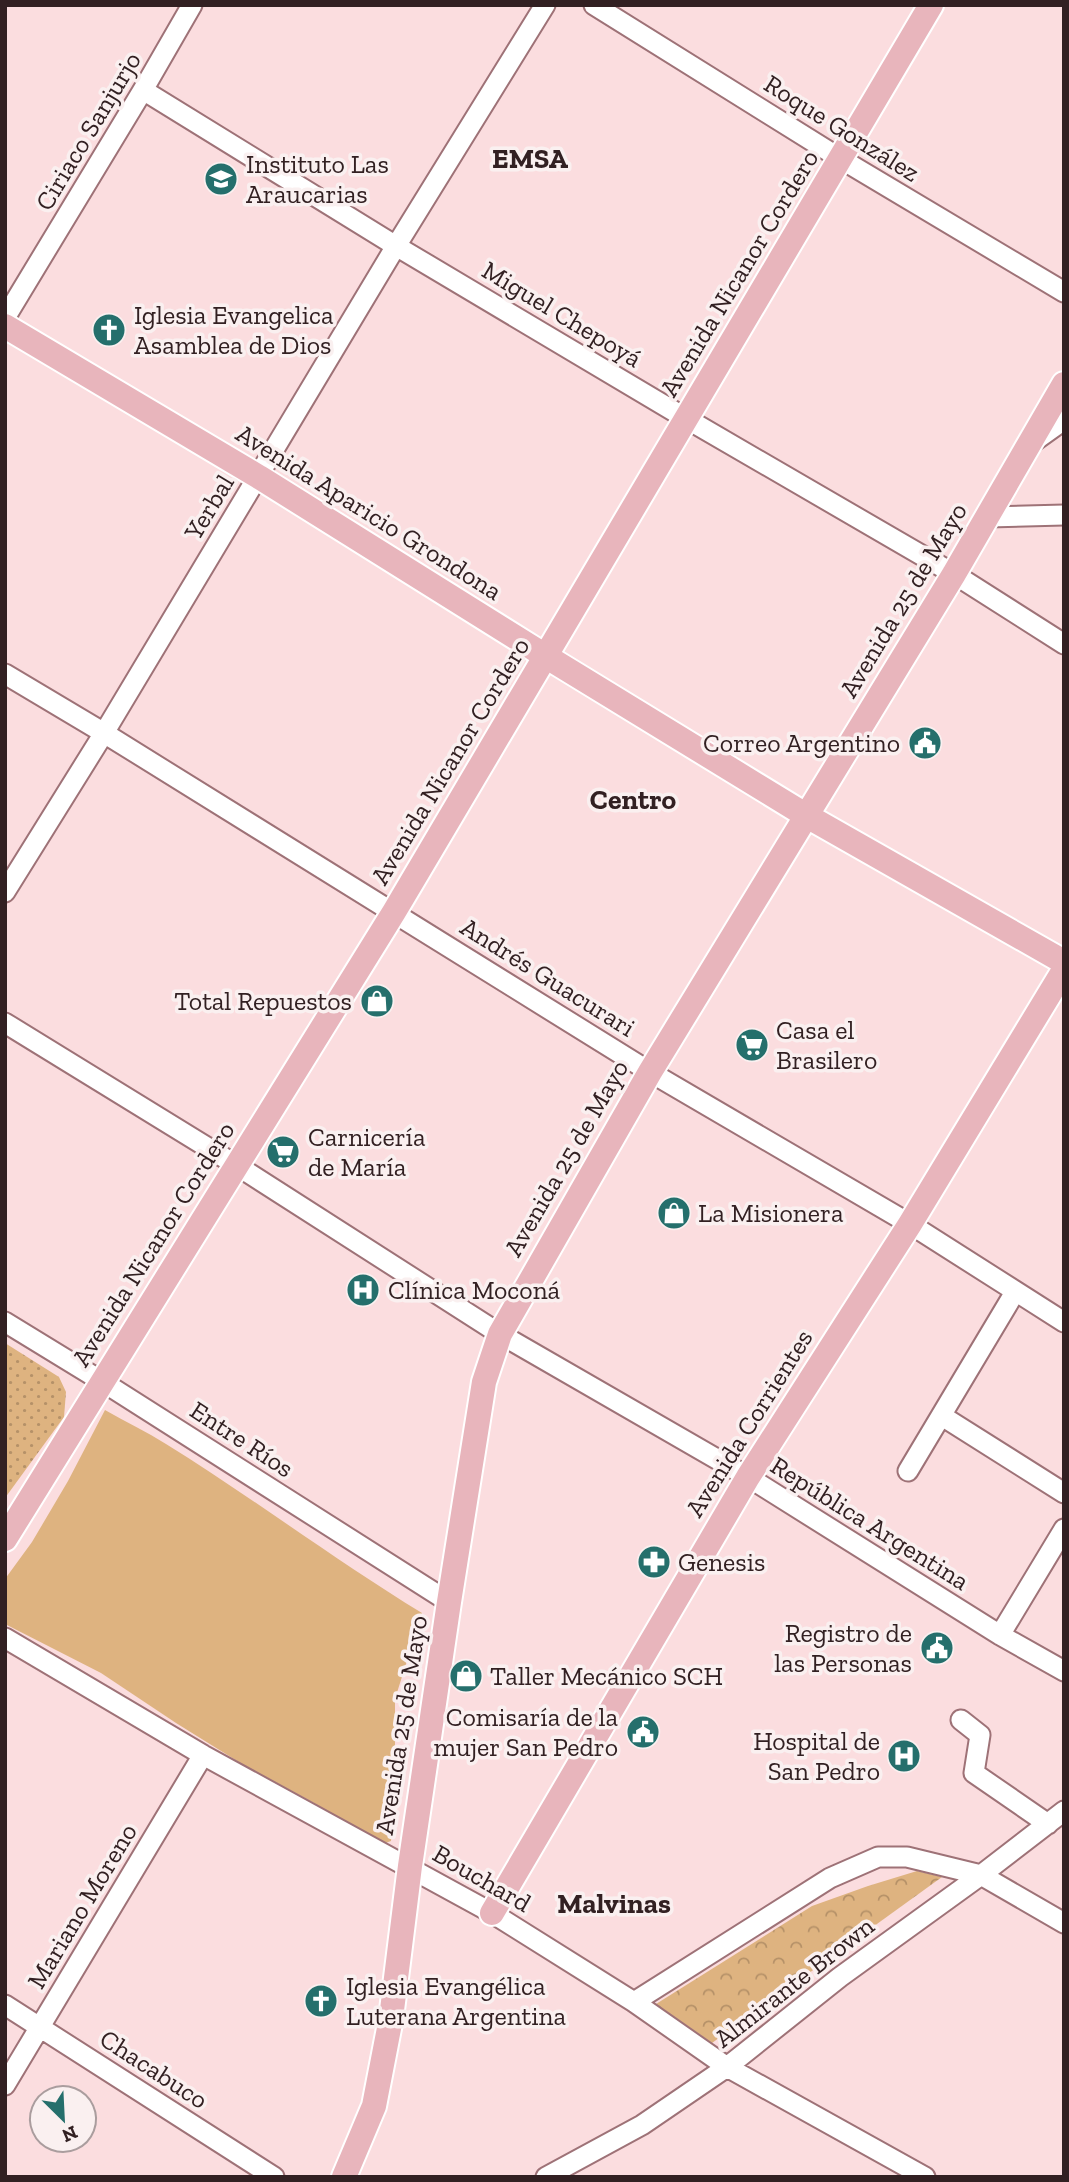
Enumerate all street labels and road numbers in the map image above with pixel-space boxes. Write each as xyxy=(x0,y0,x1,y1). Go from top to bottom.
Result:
street label: Ciriaco Sanjurjo xyxy=(28,46,148,216)
street label: Roque González xyxy=(758,67,926,189)
street label: Avenida Nicanor Cordero xyxy=(653,144,825,402)
street label: Miguel Chepoyá xyxy=(476,254,648,374)
street label: Avenida Aparicio Grondona xyxy=(230,417,508,607)
street label: Yerbal xyxy=(177,469,241,546)
street label: Avenida 25 de Mayo xyxy=(832,497,974,703)
street label: Avenida Nicanor Cordero xyxy=(364,632,536,890)
street label: Andrés Guacurari xyxy=(455,910,641,1044)
street label: Avenida 25 de Mayo xyxy=(497,1054,635,1262)
street label: Avenida Nicanor Cordero xyxy=(65,1116,241,1372)
street label: Avenida Corrientes xyxy=(678,1323,820,1523)
street label: Entre Ríos xyxy=(184,1394,300,1484)
street label: República Argentina xyxy=(765,1449,976,1597)
street label: Avenida 25 de Mayo xyxy=(368,1613,434,1837)
street label: Mariano Moreno xyxy=(20,1818,144,1994)
street label: Bouchard xyxy=(427,1837,537,1919)
street label: Almirante Brown xyxy=(708,1910,880,2054)
street label: Chacabuco xyxy=(94,2022,214,2116)

